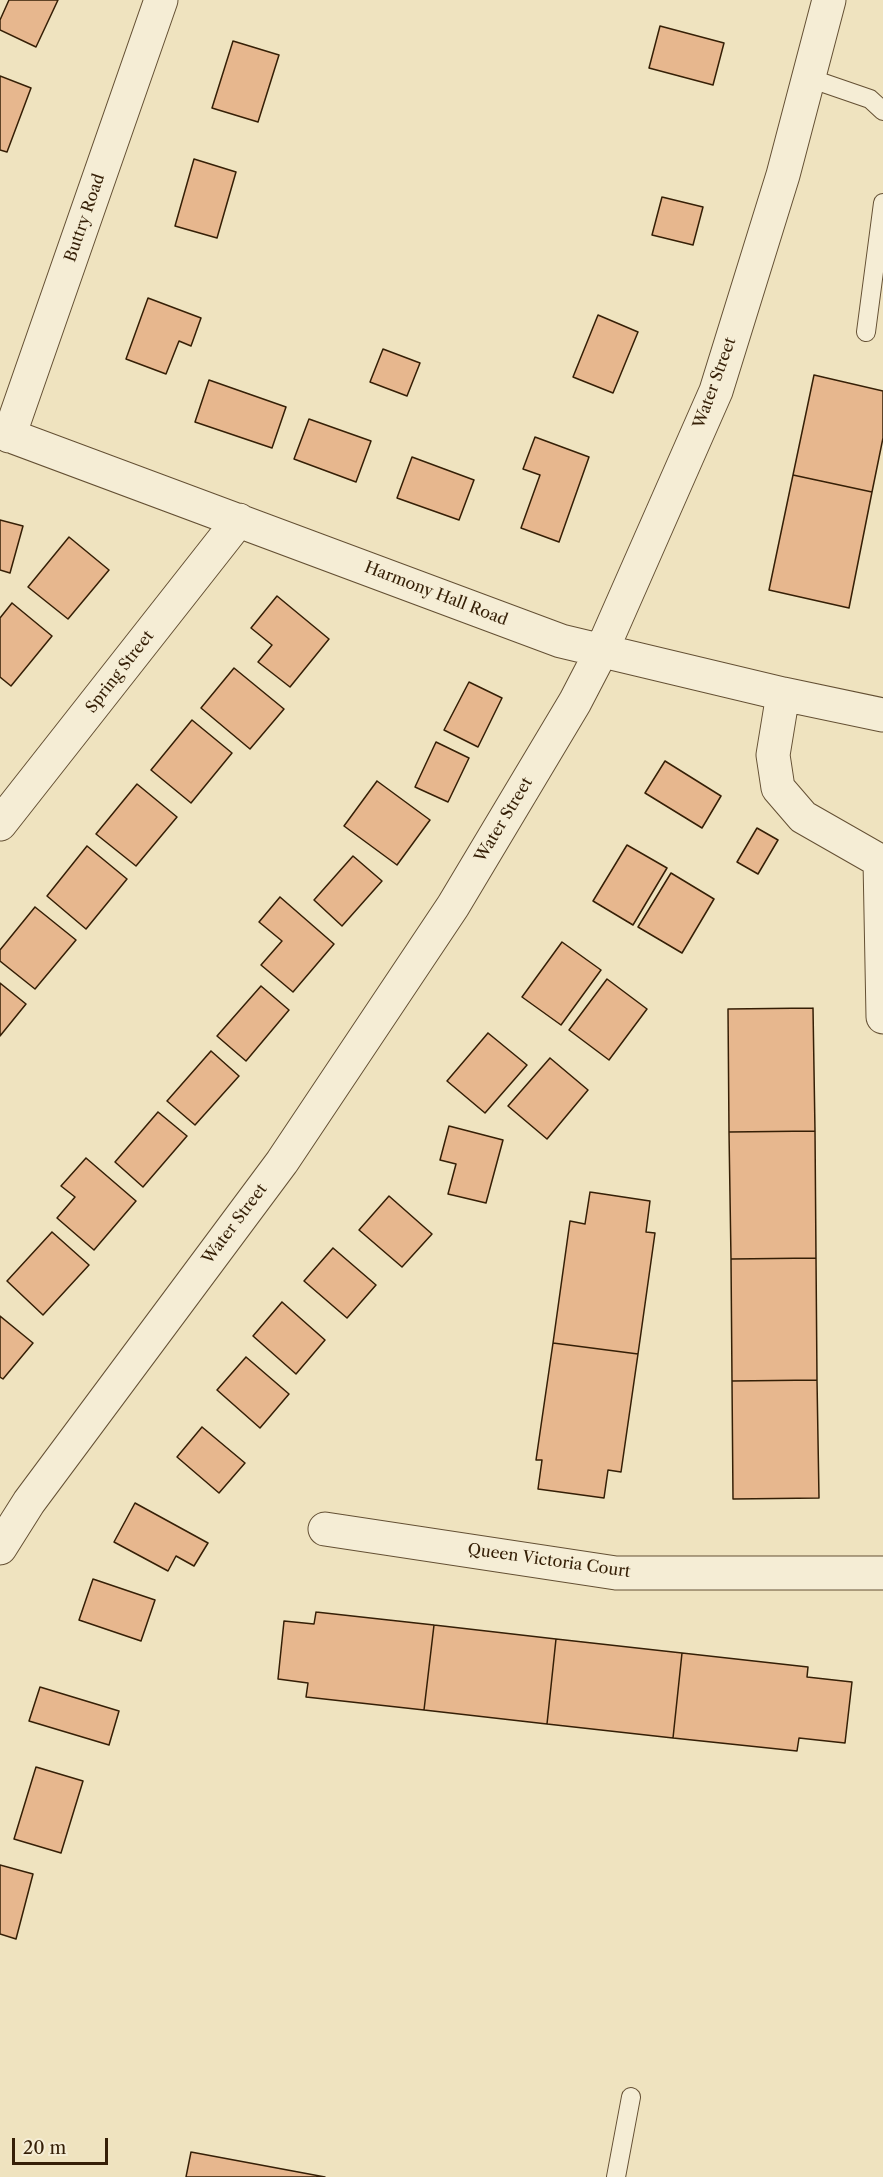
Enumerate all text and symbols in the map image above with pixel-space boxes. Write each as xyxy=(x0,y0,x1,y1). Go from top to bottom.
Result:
street label: Buttry Road xyxy=(61,171,109,265)
street label: Water Street xyxy=(690,335,740,431)
street label: Harmony Hall Road xyxy=(362,558,510,630)
street label: Spring Street xyxy=(82,627,158,717)
street label: Water Street xyxy=(471,774,537,866)
street label: Water Street xyxy=(199,1180,271,1268)
street label: Queen Victoria Court xyxy=(466,1540,632,1582)
scale bar xyxy=(15,2126,111,2164)
text: 20 m xyxy=(23,2137,66,2159)

